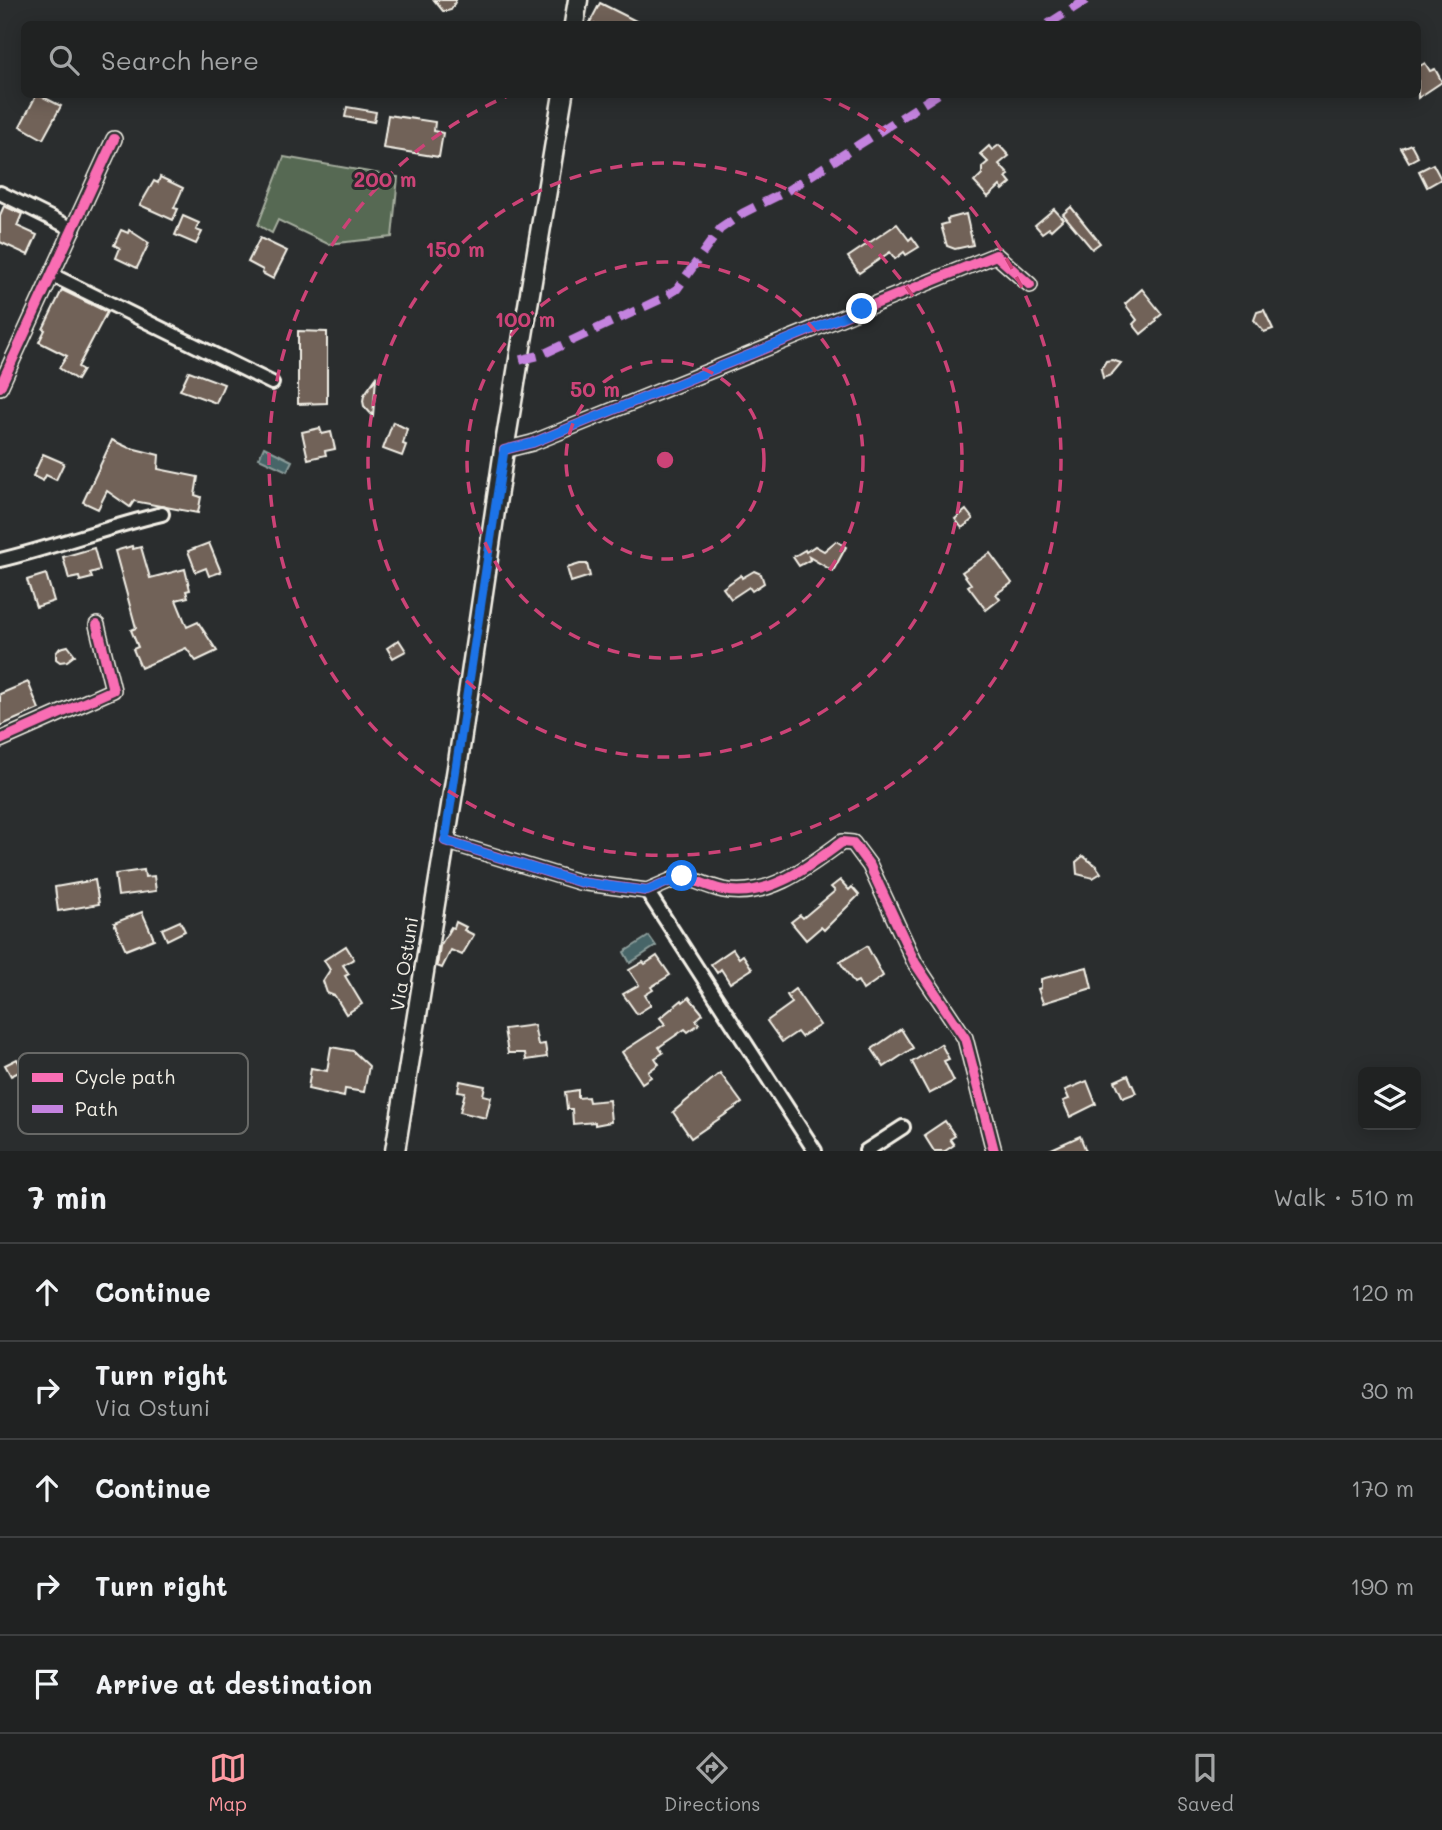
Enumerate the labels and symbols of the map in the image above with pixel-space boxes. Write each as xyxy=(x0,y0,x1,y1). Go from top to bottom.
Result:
text: 200 m xyxy=(354,165,416,192)
text: 150 m xyxy=(425,235,485,262)
route end xyxy=(846,293,877,324)
text: 100 m xyxy=(495,305,555,332)
text: 50 m xyxy=(570,375,620,402)
centre of rings xyxy=(653,448,677,472)
route start xyxy=(666,860,697,891)
street label: Via Ostuni xyxy=(384,915,423,1013)
legend xyxy=(18,1053,248,1134)
text: Cycle path xyxy=(75,1064,175,1089)
text: Path xyxy=(75,1096,118,1121)

